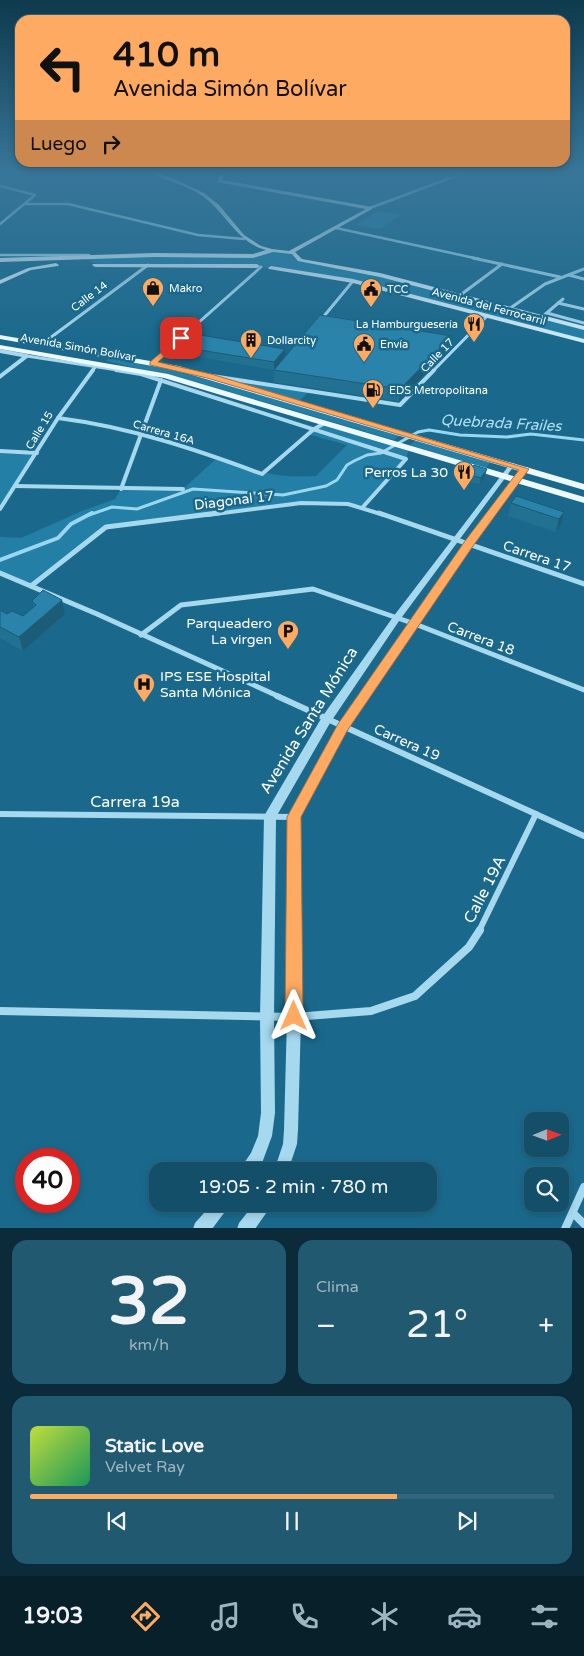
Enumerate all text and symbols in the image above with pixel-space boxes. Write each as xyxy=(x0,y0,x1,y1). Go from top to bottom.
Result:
text: 410 m xyxy=(113,34,220,76)
icon: left xyxy=(30,35,95,100)
text: Avenida Simón Bolívar xyxy=(113,76,347,102)
icon: right xyxy=(97,130,125,158)
text: Luego xyxy=(30,133,87,155)
shop icon: Makro xyxy=(141,276,165,307)
public building icon: TCC xyxy=(359,277,383,308)
street label: Calle 14 xyxy=(69,278,110,314)
place label: Makro xyxy=(169,282,203,295)
place label: TCC xyxy=(387,283,409,296)
street label: Avenida del Ferrocarril xyxy=(431,285,547,328)
restaurant icon: La Hamburguesería xyxy=(462,312,486,343)
pin xyxy=(160,317,202,359)
place label: La Hamburguesería xyxy=(356,318,458,331)
icon: arrive xyxy=(167,324,195,352)
building icon: Dollarcity xyxy=(239,328,263,359)
street label: Avenida Simón Bolívar xyxy=(19,331,137,364)
public building icon: Envía xyxy=(352,332,376,363)
place label: Dollarcity xyxy=(267,334,316,347)
street label: Calle 17 xyxy=(418,336,457,375)
place label: Envía xyxy=(380,338,408,351)
fuel station icon: EDS Metropolitana xyxy=(361,378,385,409)
place label: EDS Metropolitana xyxy=(389,384,488,397)
street label: Calle 15 xyxy=(23,409,56,452)
water label: Quebrada Frailes xyxy=(440,411,564,435)
street label: Carrera 16A xyxy=(132,417,196,447)
restaurant icon: Perros La 30 xyxy=(452,460,476,491)
place label: Perros La 30 xyxy=(364,464,448,481)
street label: Diagonal 17 xyxy=(193,487,275,514)
street label: Carrera 17 xyxy=(501,537,573,576)
place label: Parqueadero La virgen xyxy=(186,615,272,648)
street label: Carrera 18 xyxy=(445,618,517,659)
parking icon: Parqueadero La virgen xyxy=(276,619,300,650)
street label: Avenida Santa Mónica xyxy=(255,643,362,798)
place label: IPS ESE Hospital Santa Mónica xyxy=(160,668,270,701)
hospital icon: IPS ESE Hospital Santa Mónica xyxy=(132,672,156,703)
street label: Carrera 19 xyxy=(371,720,442,765)
street label: Carrera 19a xyxy=(90,792,180,812)
street label: Calle 19A xyxy=(459,852,510,927)
position arrow xyxy=(267,989,319,1041)
north arrow xyxy=(524,1112,569,1158)
map controls xyxy=(524,1112,569,1212)
speed limit sign: 40 xyxy=(15,1148,80,1213)
button: search xyxy=(524,1167,569,1212)
text: 19:05 · 2 min · 780 m xyxy=(197,1176,389,1198)
text: 32 xyxy=(108,1263,190,1342)
text: Clima xyxy=(316,1277,359,1297)
text: 21° xyxy=(406,1302,468,1348)
text: − xyxy=(316,1309,336,1343)
text: + xyxy=(538,1309,554,1343)
text: km/h xyxy=(129,1335,169,1355)
text: Static Love xyxy=(105,1435,204,1457)
text: Velvet Ray xyxy=(105,1457,185,1477)
icon: previous xyxy=(103,1507,131,1535)
icon: pause xyxy=(278,1507,306,1535)
icon: next xyxy=(453,1507,481,1535)
icon: directions xyxy=(128,1599,163,1634)
icon: music xyxy=(208,1599,243,1634)
icon: phone xyxy=(287,1599,322,1634)
icon: climate xyxy=(367,1599,402,1634)
icon: car xyxy=(447,1599,482,1634)
icon: filters xyxy=(527,1599,562,1634)
text: 19:03 xyxy=(22,1603,83,1629)

